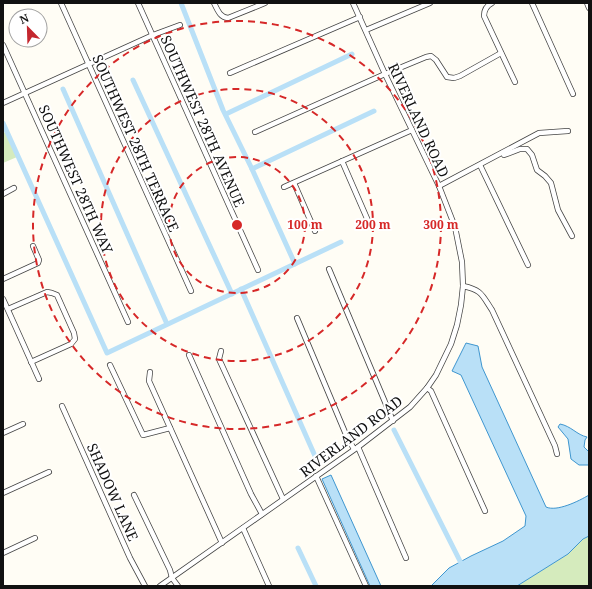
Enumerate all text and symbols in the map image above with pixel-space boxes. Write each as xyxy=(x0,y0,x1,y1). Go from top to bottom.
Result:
north arrow xyxy=(8,8,48,48)
text: N xyxy=(17,10,31,27)
street label: SOUTHWEST 28TH AVENUE xyxy=(156,32,250,210)
street label: SOUTHWEST 28TH TERRACE xyxy=(88,51,184,235)
street label: RIVERLAND ROAD xyxy=(384,60,454,180)
street label: SOUTHWEST 28TH WAY xyxy=(35,102,118,257)
text: 100 m xyxy=(287,216,323,233)
text: 200 m xyxy=(355,216,391,233)
text: 300 m xyxy=(423,216,459,233)
centre of rings xyxy=(230,218,244,232)
street label: RIVERLAND ROAD xyxy=(296,391,406,481)
street label: SHADOW LANE xyxy=(83,440,143,544)

